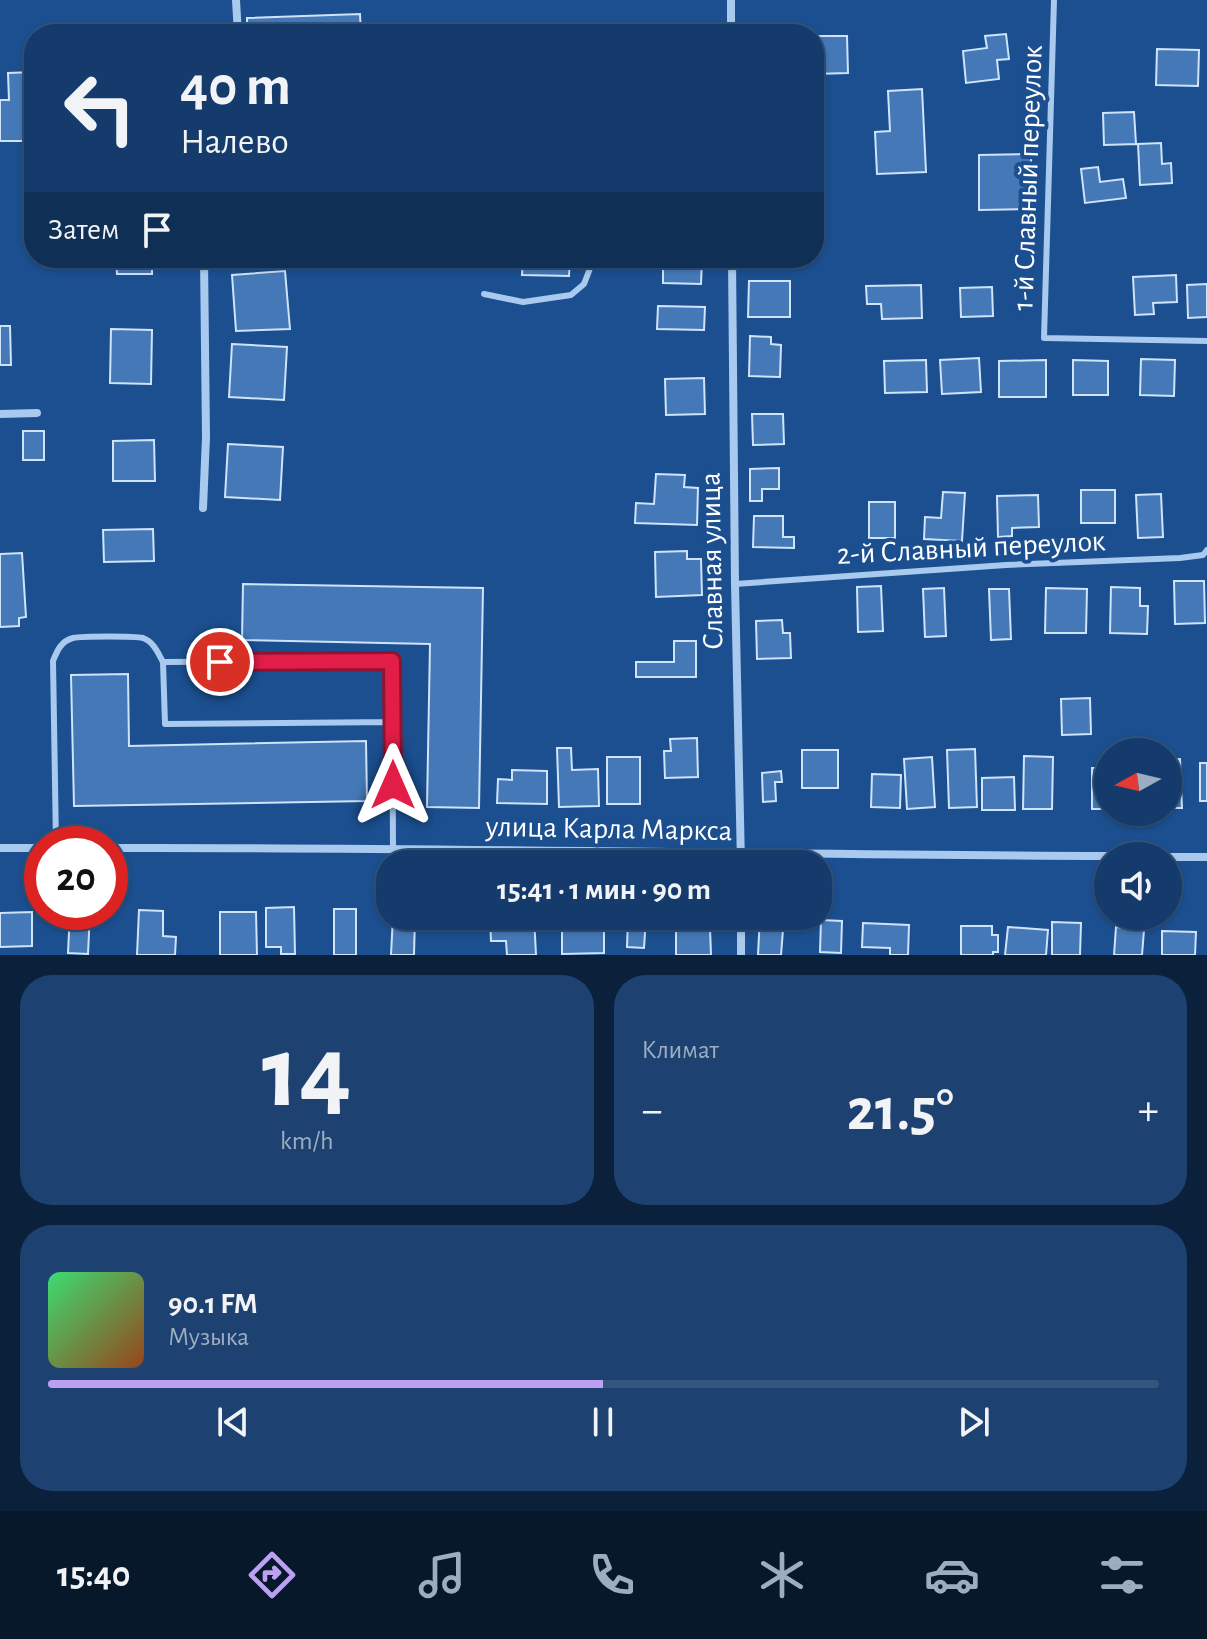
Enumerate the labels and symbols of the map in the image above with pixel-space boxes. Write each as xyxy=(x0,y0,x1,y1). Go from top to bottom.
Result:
street label: 1-й Славный переулок xyxy=(1008,45,1048,311)
street label: Славная улица xyxy=(695,472,729,650)
street label: 2-й Славный переулок xyxy=(836,526,1106,570)
pin xyxy=(186,628,254,696)
north arrow xyxy=(1094,738,1182,826)
position arrow xyxy=(351,743,435,827)
street label: улица Карла Маркса xyxy=(484,812,733,846)
speed limit sign: 20 xyxy=(24,826,128,930)

